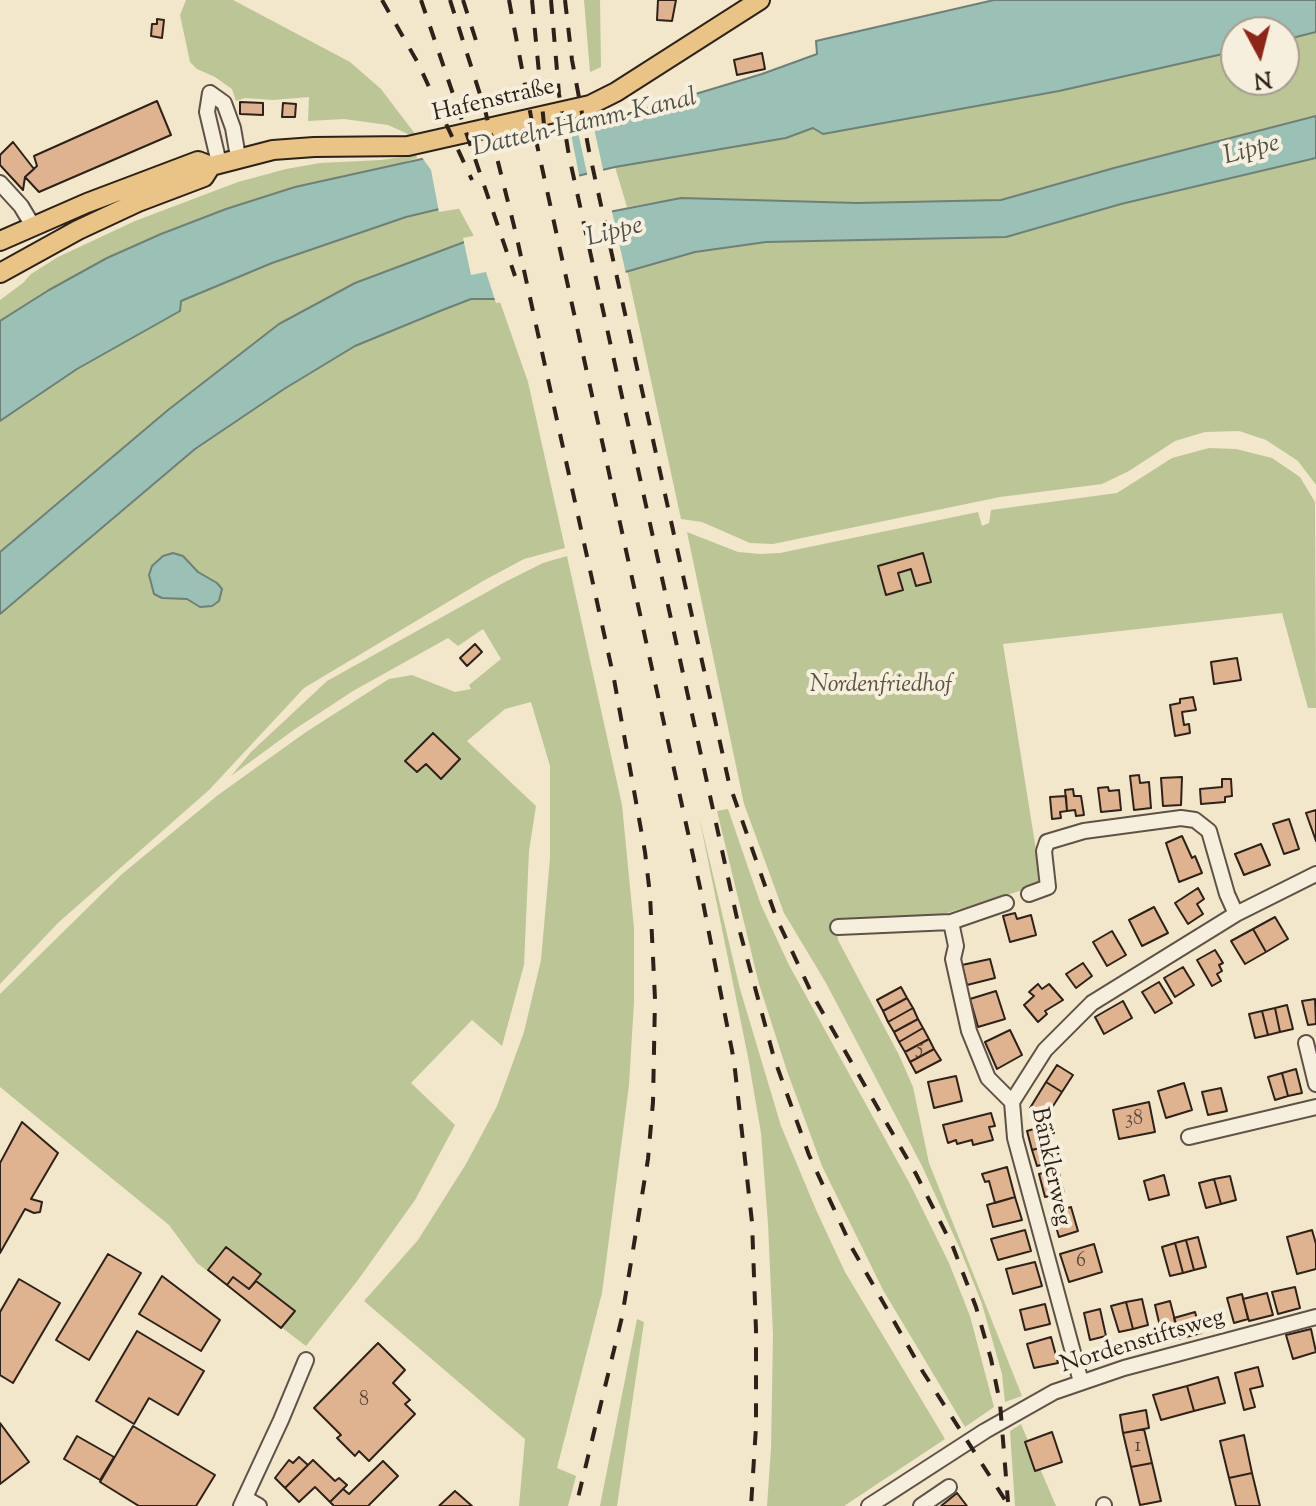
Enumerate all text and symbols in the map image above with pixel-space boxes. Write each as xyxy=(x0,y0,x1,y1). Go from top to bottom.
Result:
north arrow xyxy=(1220,16,1300,96)
text: N xyxy=(1252,61,1273,95)
street label: Hafenstraße xyxy=(430,74,558,130)
water label: Datteln-Hamm-Kanal xyxy=(470,84,700,166)
water label: Lippe xyxy=(1220,130,1284,174)
water label: Lippe xyxy=(584,212,646,256)
park label: Nordenfriedhof xyxy=(810,673,952,701)
house number: 5 xyxy=(917,1038,923,1062)
street label: Bänklerweg xyxy=(1022,1105,1076,1229)
house number: 38 xyxy=(1125,1109,1143,1133)
house number: 6 xyxy=(1076,1251,1086,1275)
street label: Nordenstiftsweg xyxy=(1057,1304,1229,1382)
house number: 8 xyxy=(359,1390,369,1414)
house number: 1 xyxy=(1135,1436,1141,1460)

